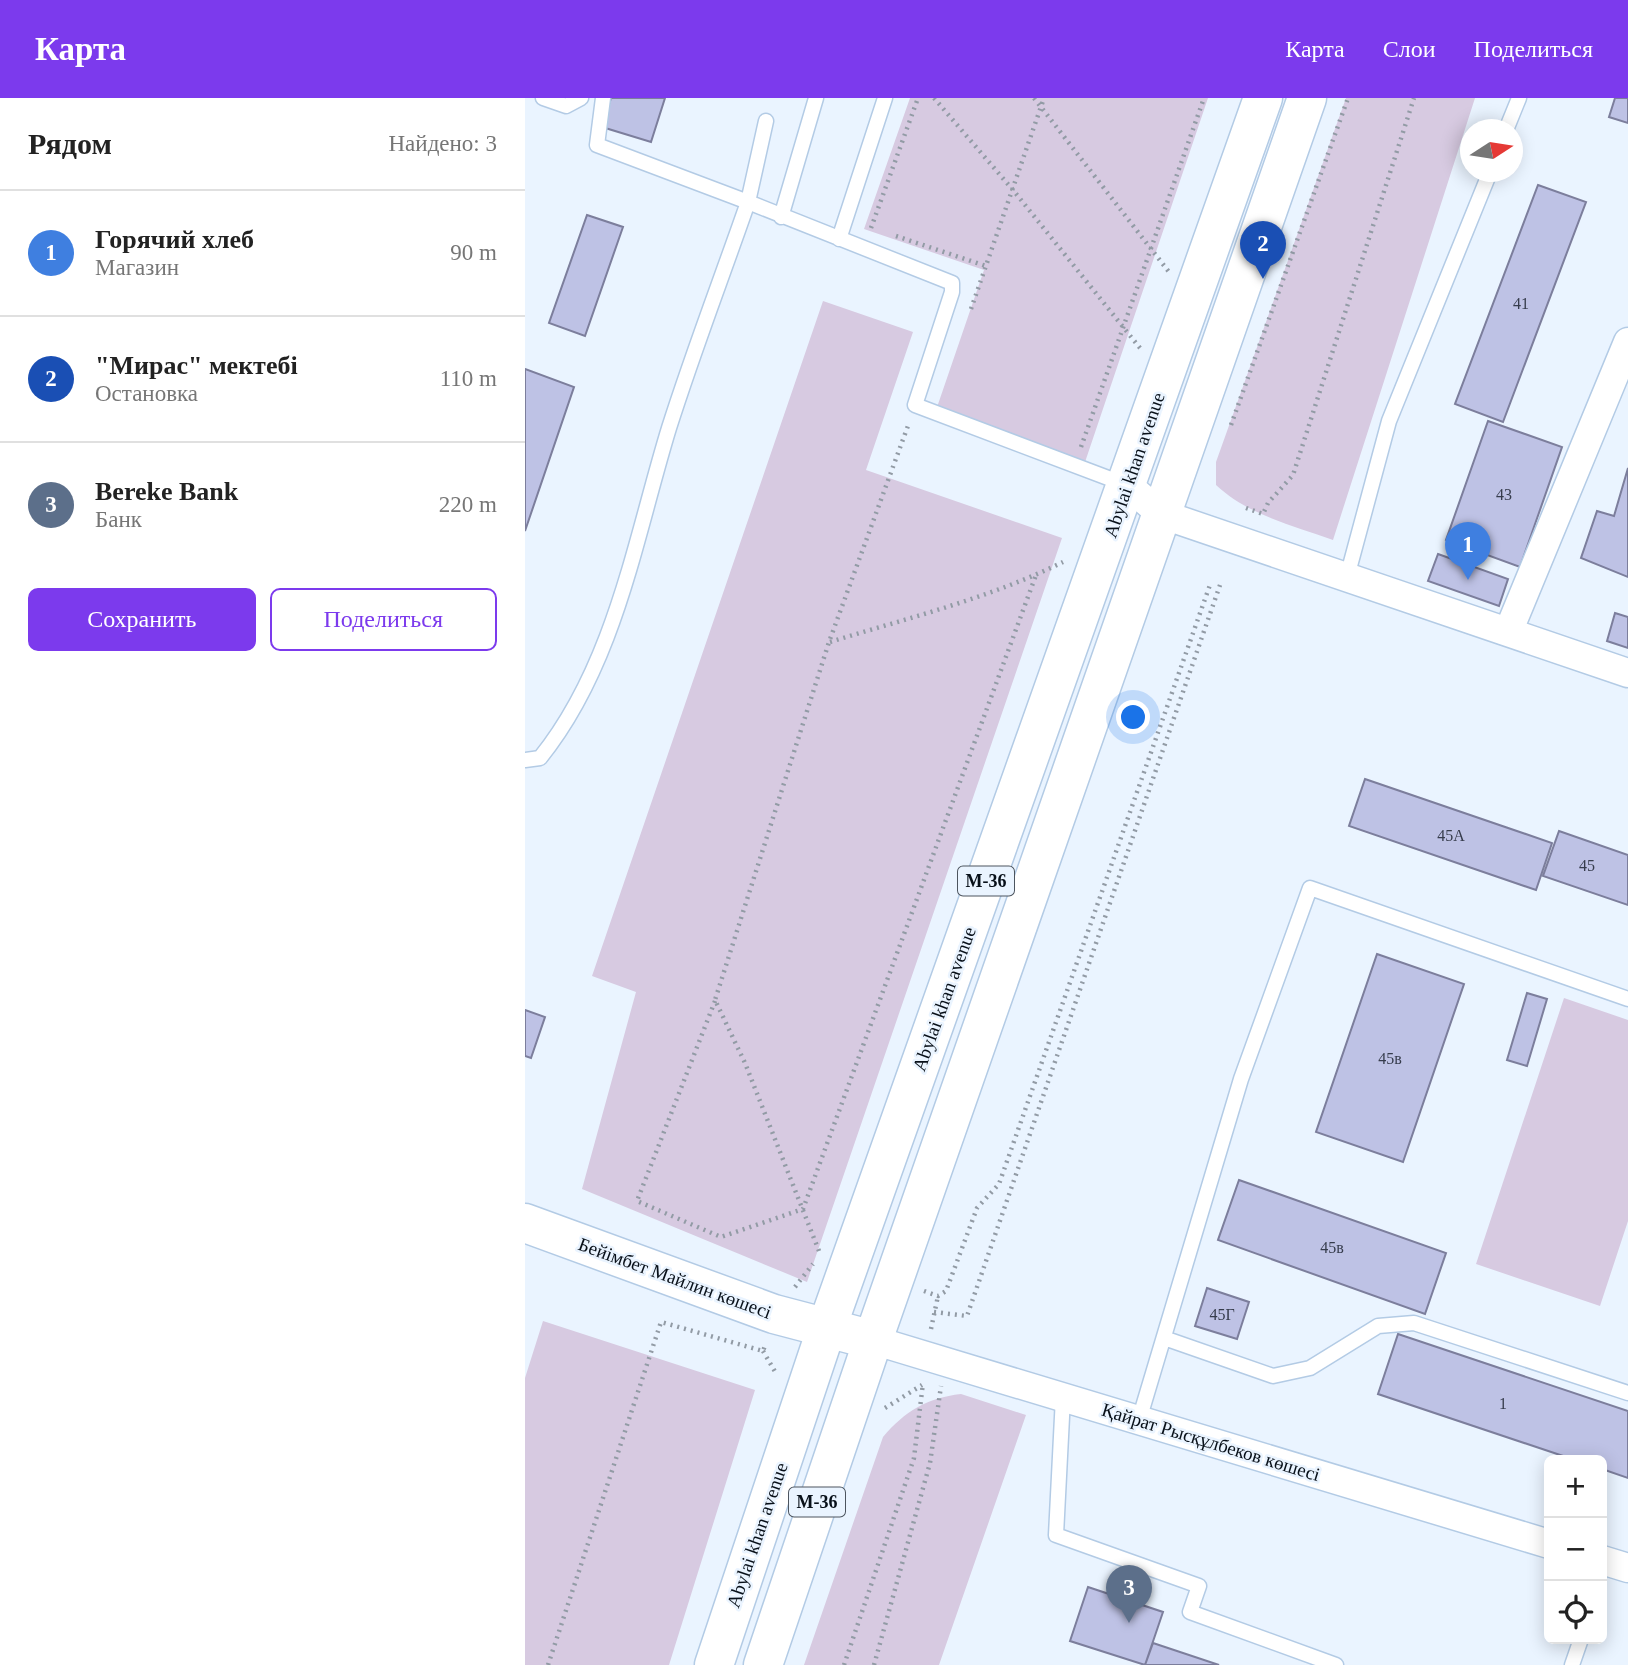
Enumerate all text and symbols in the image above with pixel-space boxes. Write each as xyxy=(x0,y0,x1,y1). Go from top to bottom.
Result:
text: Карта xyxy=(35,31,126,67)
text: Карта xyxy=(1285,36,1345,62)
text: Слои xyxy=(1383,36,1436,62)
text: Поделиться xyxy=(1474,36,1593,62)
north arrow xyxy=(1460,119,1523,182)
text: Рядом xyxy=(28,127,112,160)
text: Найдено: 3 xyxy=(389,131,497,156)
pin: 2 xyxy=(1240,221,1286,279)
text: Горячий хлеб xyxy=(95,225,254,254)
text: 1 xyxy=(45,240,57,265)
text: 90 m xyxy=(450,240,497,265)
text: Магазин xyxy=(95,255,179,280)
house number: 41 xyxy=(1513,295,1529,312)
text: "Мирас" мектебі xyxy=(95,351,298,380)
text: 2 xyxy=(45,366,57,391)
text: 110 m xyxy=(440,366,497,391)
text: Остановка xyxy=(95,381,198,406)
street label: Abylai khan avenue xyxy=(1099,390,1169,540)
text: Bereke Bank xyxy=(95,477,238,506)
house number: 43 xyxy=(1496,486,1512,503)
text: 3 xyxy=(45,492,57,517)
text: 220 m xyxy=(439,492,497,517)
text: Банк xyxy=(95,507,142,532)
pin: 1 xyxy=(1445,522,1491,580)
button: Сохранить xyxy=(28,588,256,651)
button: Поделиться xyxy=(270,588,497,651)
your location xyxy=(1116,700,1150,734)
house number: 45А xyxy=(1437,827,1465,844)
house number: 45 xyxy=(1579,857,1595,874)
road number: M-36 xyxy=(958,866,1014,896)
street label: Abylai khan avenue xyxy=(908,924,980,1074)
house number: 45в xyxy=(1378,1050,1402,1067)
street label: Бейімбет Майлин көшесі xyxy=(576,1233,774,1323)
house number: 45в xyxy=(1320,1239,1344,1256)
house number: 45Г xyxy=(1209,1306,1235,1323)
house number: 1 xyxy=(1499,1395,1507,1412)
street label: Қайрат Рысқұлбеков көшесі xyxy=(1099,1399,1323,1485)
map controls xyxy=(1544,1455,1607,1644)
button: + xyxy=(1544,1455,1607,1518)
street label: Abylai khan avenue xyxy=(722,1460,792,1610)
road number: M-36 xyxy=(789,1488,845,1517)
button: − xyxy=(1544,1518,1607,1581)
pin: 3 xyxy=(1106,1565,1152,1623)
button: locate xyxy=(1544,1581,1607,1644)

